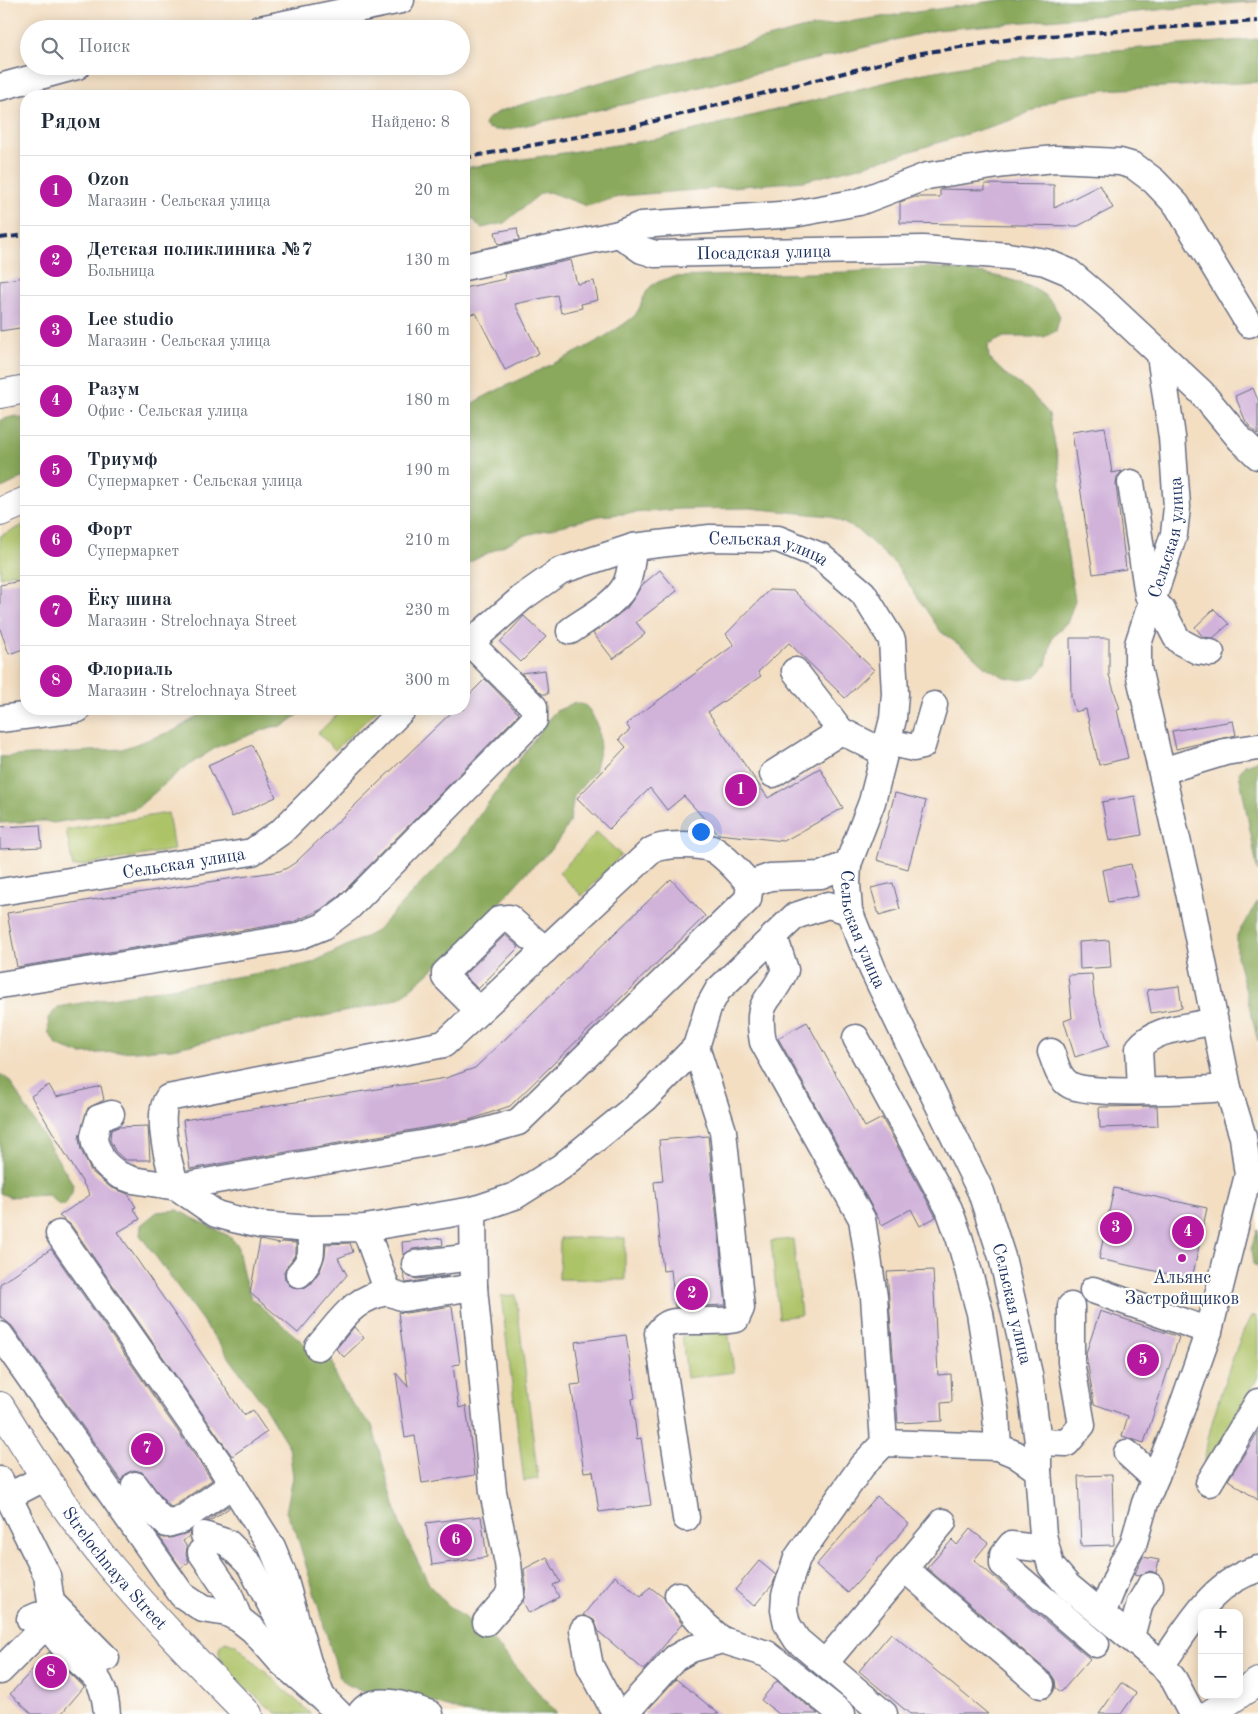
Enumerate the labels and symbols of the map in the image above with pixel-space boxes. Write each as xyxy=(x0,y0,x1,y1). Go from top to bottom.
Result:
street label: Посадская улица xyxy=(696,243,832,263)
street label: Сельская улица xyxy=(1146,476,1187,601)
street label: Сельская улица xyxy=(708,530,832,570)
pin: 1 xyxy=(725,771,757,809)
your location xyxy=(688,819,714,845)
street label: Сельская улица xyxy=(121,845,247,882)
street label: Сельская улица xyxy=(837,869,889,992)
pin: 3 xyxy=(1100,1209,1132,1247)
pin: 4 xyxy=(1172,1213,1204,1251)
street label: Сельская улица xyxy=(988,1241,1035,1367)
marker: Альянс Застройщиков xyxy=(1176,1252,1188,1264)
place label: Альянс Застройщиков xyxy=(1125,1269,1239,1308)
pin: 2 xyxy=(676,1275,708,1313)
pin: 5 xyxy=(1127,1341,1159,1379)
pin: 7 xyxy=(131,1430,163,1468)
street label: Strelochnaya Street xyxy=(58,1504,170,1634)
pin: 6 xyxy=(440,1521,472,1559)
pin: 8 xyxy=(35,1653,67,1691)

